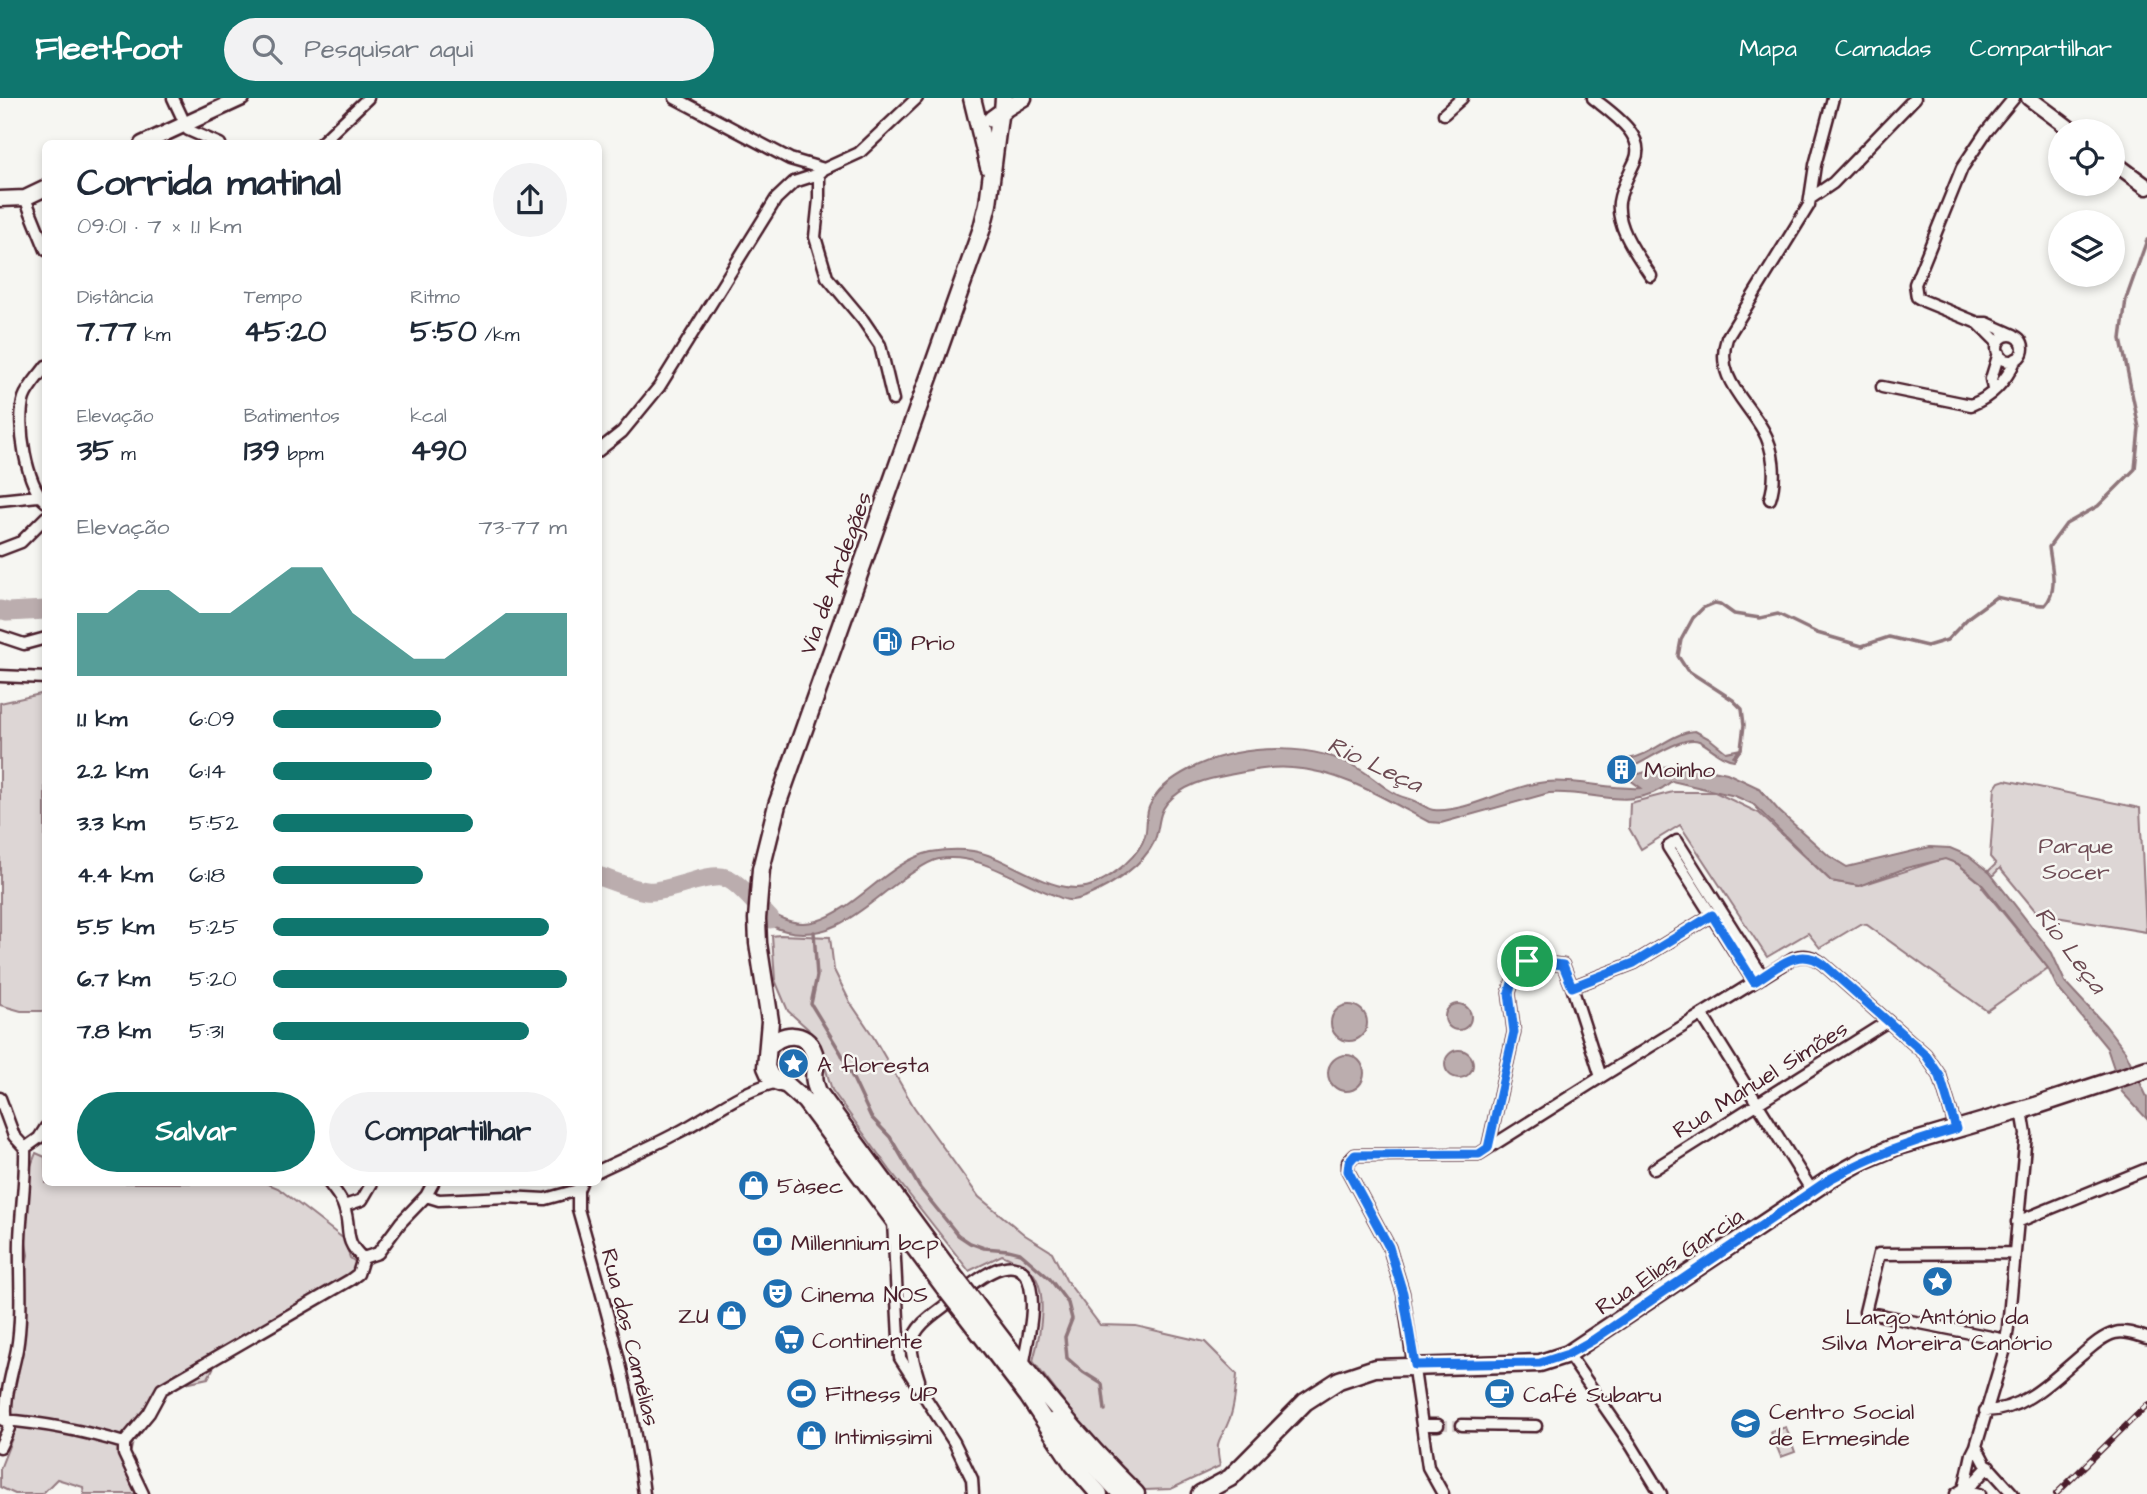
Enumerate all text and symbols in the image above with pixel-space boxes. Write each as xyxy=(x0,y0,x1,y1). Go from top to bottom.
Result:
search box xyxy=(224,18,714,81)
text: Fleetfoot xyxy=(35,26,182,72)
icon: search xyxy=(248,30,286,68)
text: Pesquisar aqui xyxy=(304,31,473,67)
text: Mapa xyxy=(1739,32,1797,66)
text: Camadas xyxy=(1835,32,1932,66)
text: Compartilhar xyxy=(1970,32,2112,66)
map controls xyxy=(2048,119,2125,287)
button: locate xyxy=(2048,119,2125,196)
text: Corrida matinal xyxy=(77,158,341,210)
button: share xyxy=(493,163,567,237)
text: 09:01 · 7 × 1.1 km xyxy=(77,210,241,242)
button: layers xyxy=(2048,210,2125,287)
text: Distância xyxy=(77,284,153,311)
text: Tempo xyxy=(244,284,302,311)
text: Ritmo xyxy=(410,284,460,311)
text: 7.77 xyxy=(77,311,137,353)
text: 45:20 xyxy=(244,311,326,353)
text: 5:50 xyxy=(410,311,477,353)
text: km xyxy=(137,322,171,349)
text: /km xyxy=(477,322,519,349)
text: Elevação xyxy=(77,403,153,430)
text: Batimentos xyxy=(244,403,340,430)
text: kcal xyxy=(410,403,447,430)
text: 35 xyxy=(77,430,114,472)
text: 139 xyxy=(244,430,280,472)
text: 490 xyxy=(410,430,467,472)
text: m xyxy=(114,441,136,468)
text: bpm xyxy=(280,441,323,468)
street label: Via de Ardegães xyxy=(792,487,881,660)
text: Elevação xyxy=(77,511,170,543)
text: 73–77 m xyxy=(479,511,567,543)
fuel station icon: Prio xyxy=(871,625,905,659)
place label: Prio xyxy=(911,627,955,659)
text: 1.1 km xyxy=(77,703,127,735)
text: 6:09 xyxy=(189,703,235,735)
water label: Rio Leça xyxy=(1322,728,1429,802)
building icon: Moinho xyxy=(1604,752,1638,786)
place label: Moinho xyxy=(1644,754,1715,786)
text: 2.2 km xyxy=(77,755,148,787)
text: 6:14 xyxy=(189,755,226,787)
text: 3.3 km xyxy=(77,807,145,839)
text: 5:52 xyxy=(189,807,239,839)
park label: Parque Socer xyxy=(2039,830,2114,888)
text: 4.4 km xyxy=(77,859,153,891)
text: 6:18 xyxy=(189,859,225,891)
water label: Rio Leça xyxy=(2026,900,2115,1003)
text: 5.5 km xyxy=(77,911,154,943)
text: 5:25 xyxy=(189,911,239,943)
pin xyxy=(1497,931,1557,991)
icon: arrive xyxy=(1508,942,1546,980)
text: 6.7 km xyxy=(77,963,150,995)
text: 5:20 xyxy=(189,963,237,995)
street label: Rua Manuel Simões xyxy=(1667,1013,1854,1147)
text: 7.8 km xyxy=(77,1015,151,1047)
text: 5:31 xyxy=(189,1015,224,1047)
place icon: A floresta xyxy=(777,1047,811,1081)
place label: A floresta xyxy=(817,1049,929,1081)
button: Salvar xyxy=(77,1092,315,1172)
button: Compartilhar xyxy=(329,1092,567,1172)
shop icon: 5àsec xyxy=(737,1168,771,1202)
place label: 5àsec xyxy=(777,1170,844,1202)
street label: Rua Elias Garcia xyxy=(1589,1200,1750,1323)
bank icon: Millennium bcp xyxy=(751,1225,785,1259)
place label: Millennium bcp xyxy=(791,1227,939,1259)
street label: Rua das Camélias xyxy=(592,1245,668,1429)
place icon: Largo António da Silva Moreira Canório xyxy=(1920,1265,1954,1299)
theatre icon: Cinema NOS xyxy=(761,1277,795,1311)
place label: Cinema NOS xyxy=(801,1279,928,1311)
shop icon: ZU xyxy=(715,1298,749,1332)
place label: ZU xyxy=(678,1300,709,1332)
place label: Largo António da Silva Moreira Canório xyxy=(1822,1301,2052,1359)
supermarket icon: Continente xyxy=(772,1323,806,1357)
place label: Continente xyxy=(812,1325,923,1357)
sports icon: Fitness UP xyxy=(785,1376,819,1410)
cafe icon: Café Subaru xyxy=(1483,1377,1517,1411)
place label: Fitness UP xyxy=(825,1378,938,1410)
place label: Café Subaru xyxy=(1523,1379,1662,1411)
place label: Centro Social de Ermesinde xyxy=(1769,1396,1914,1454)
school or university icon: Centro Social de Ermesinde xyxy=(1729,1407,1763,1441)
shop icon: Intimissimi xyxy=(795,1419,829,1453)
place label: Intimissimi xyxy=(835,1421,933,1453)

